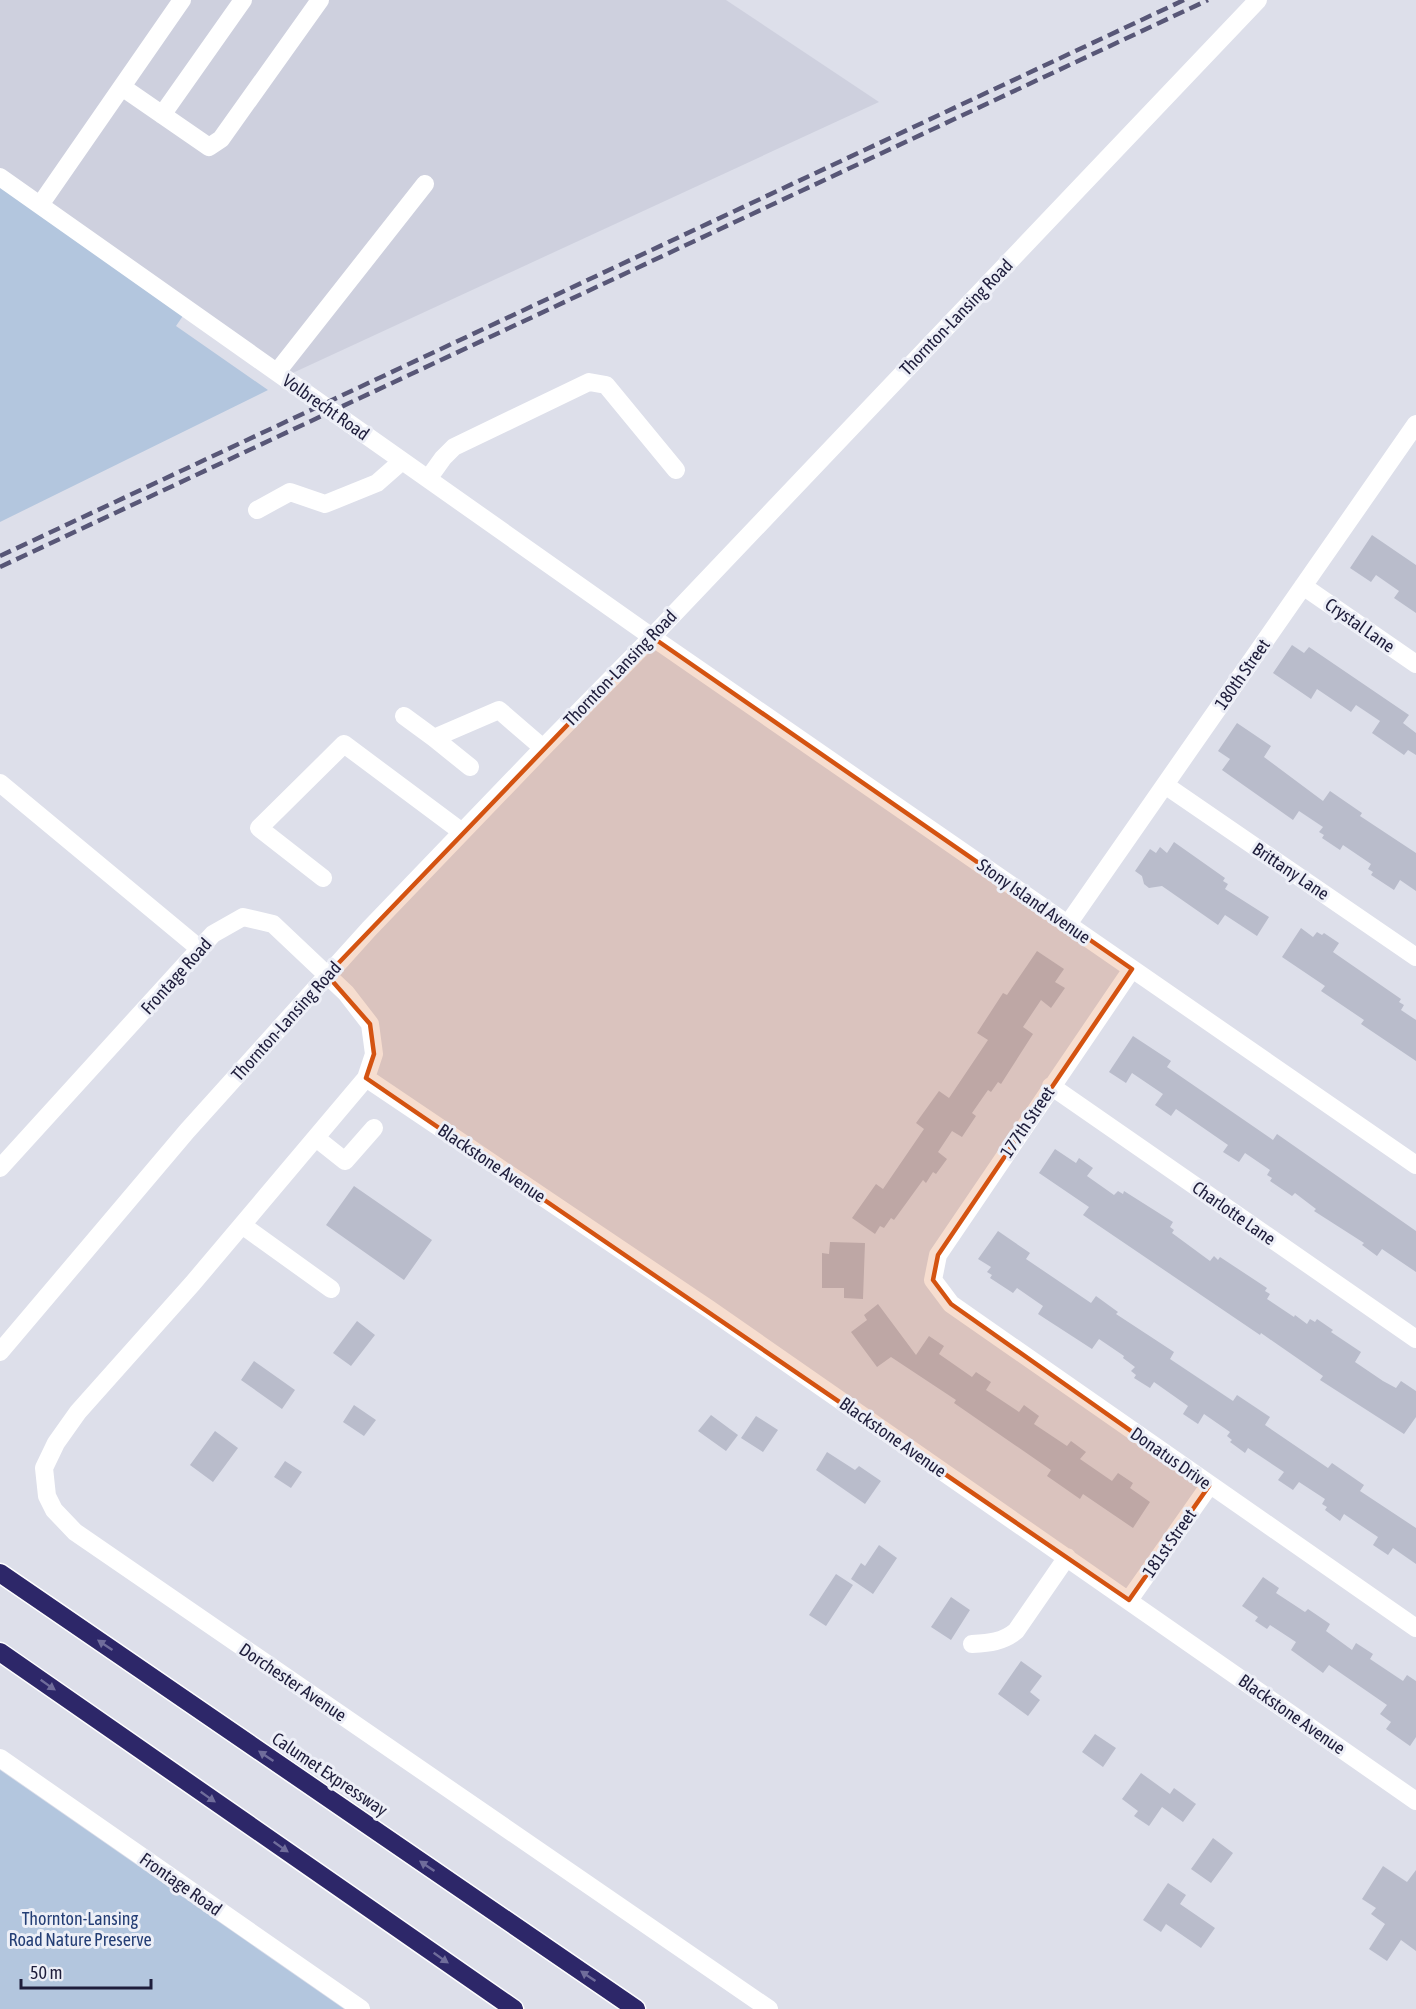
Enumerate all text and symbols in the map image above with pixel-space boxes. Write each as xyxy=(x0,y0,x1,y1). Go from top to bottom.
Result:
street label: Thornton-Lansing Road xyxy=(895,255,1017,379)
street label: Volbrecht Road xyxy=(279,369,373,445)
street label: Crystal Lane xyxy=(1321,593,1399,657)
street label: Thornton-Lansing Road xyxy=(559,606,681,730)
street label: 180th Street xyxy=(1210,635,1274,713)
street label: Brittany Lane xyxy=(1249,838,1333,904)
street label: Stony Island Avenue xyxy=(973,854,1095,948)
street label: Frontage Road xyxy=(136,934,216,1018)
street label: Thornton-Lansing Road xyxy=(227,957,345,1085)
street label: 177th Street xyxy=(996,1082,1058,1162)
street label: Blackstone Avenue xyxy=(434,1119,550,1207)
street label: Charlotte Lane xyxy=(1188,1177,1280,1249)
street label: Blackstone Avenue xyxy=(836,1392,950,1482)
street label: Donatus Drive xyxy=(1127,1423,1215,1493)
street label: 181st Street xyxy=(1138,1505,1200,1581)
street label: Dorchester Avenue xyxy=(236,1638,350,1726)
one-way arrow xyxy=(98,1639,114,1651)
street label: Blackstone Avenue xyxy=(1235,1669,1349,1759)
one-way arrow xyxy=(40,1679,56,1690)
street label: Calumet Expressway xyxy=(268,1728,392,1820)
one-way arrow xyxy=(258,1750,274,1761)
one-way arrow xyxy=(200,1791,216,1803)
one-way arrow xyxy=(272,1841,288,1853)
street label: Frontage Road xyxy=(136,1848,226,1920)
one-way arrow xyxy=(419,1861,435,1872)
park label: Thornton-Lansing Road Nature Preserve xyxy=(8,1908,152,1950)
scale bar xyxy=(21,1952,152,1990)
one-way arrow xyxy=(432,1952,448,1964)
text: 50 m xyxy=(30,1962,62,1983)
one-way arrow xyxy=(580,1971,596,1982)

